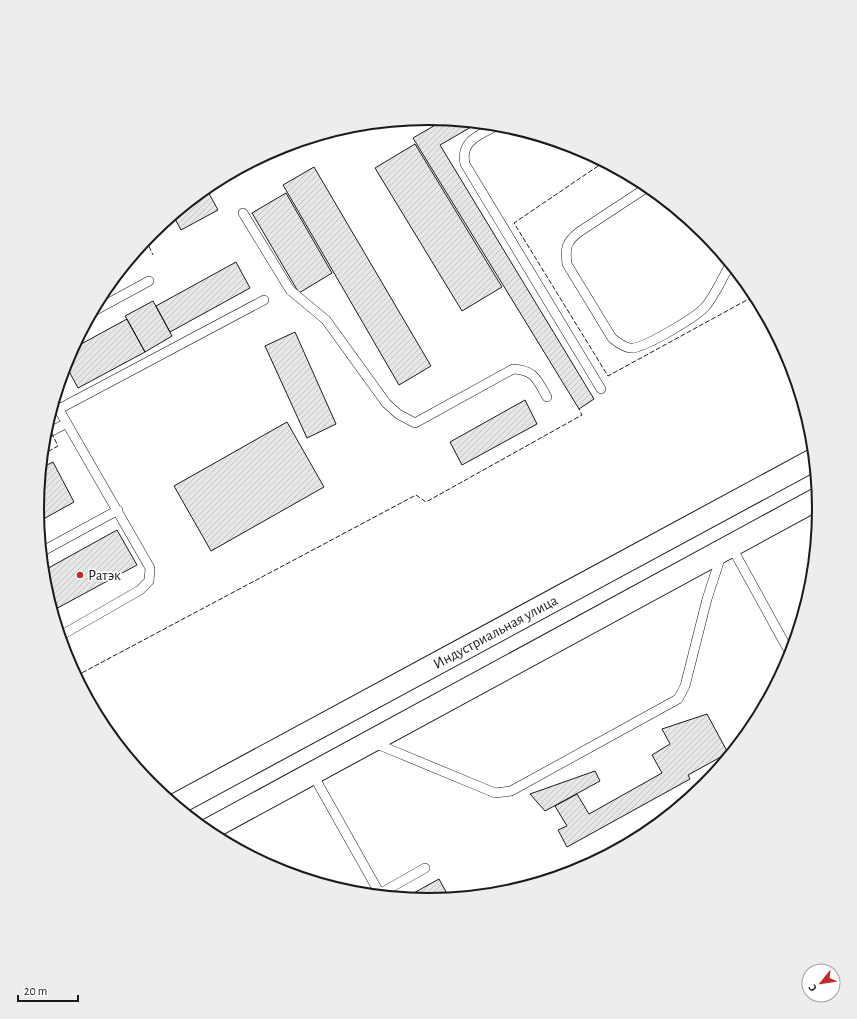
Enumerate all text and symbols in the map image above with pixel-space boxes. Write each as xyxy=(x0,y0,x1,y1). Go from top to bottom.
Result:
place label: Ратэк xyxy=(88,568,121,583)
marker: Ратэк xyxy=(75,570,85,580)
street label: Индустриальная улица xyxy=(431,592,560,672)
north arrow xyxy=(801,963,841,1003)
scale bar xyxy=(18,977,78,1003)
text: С xyxy=(806,982,819,993)
text: 20 m xyxy=(24,985,47,997)

